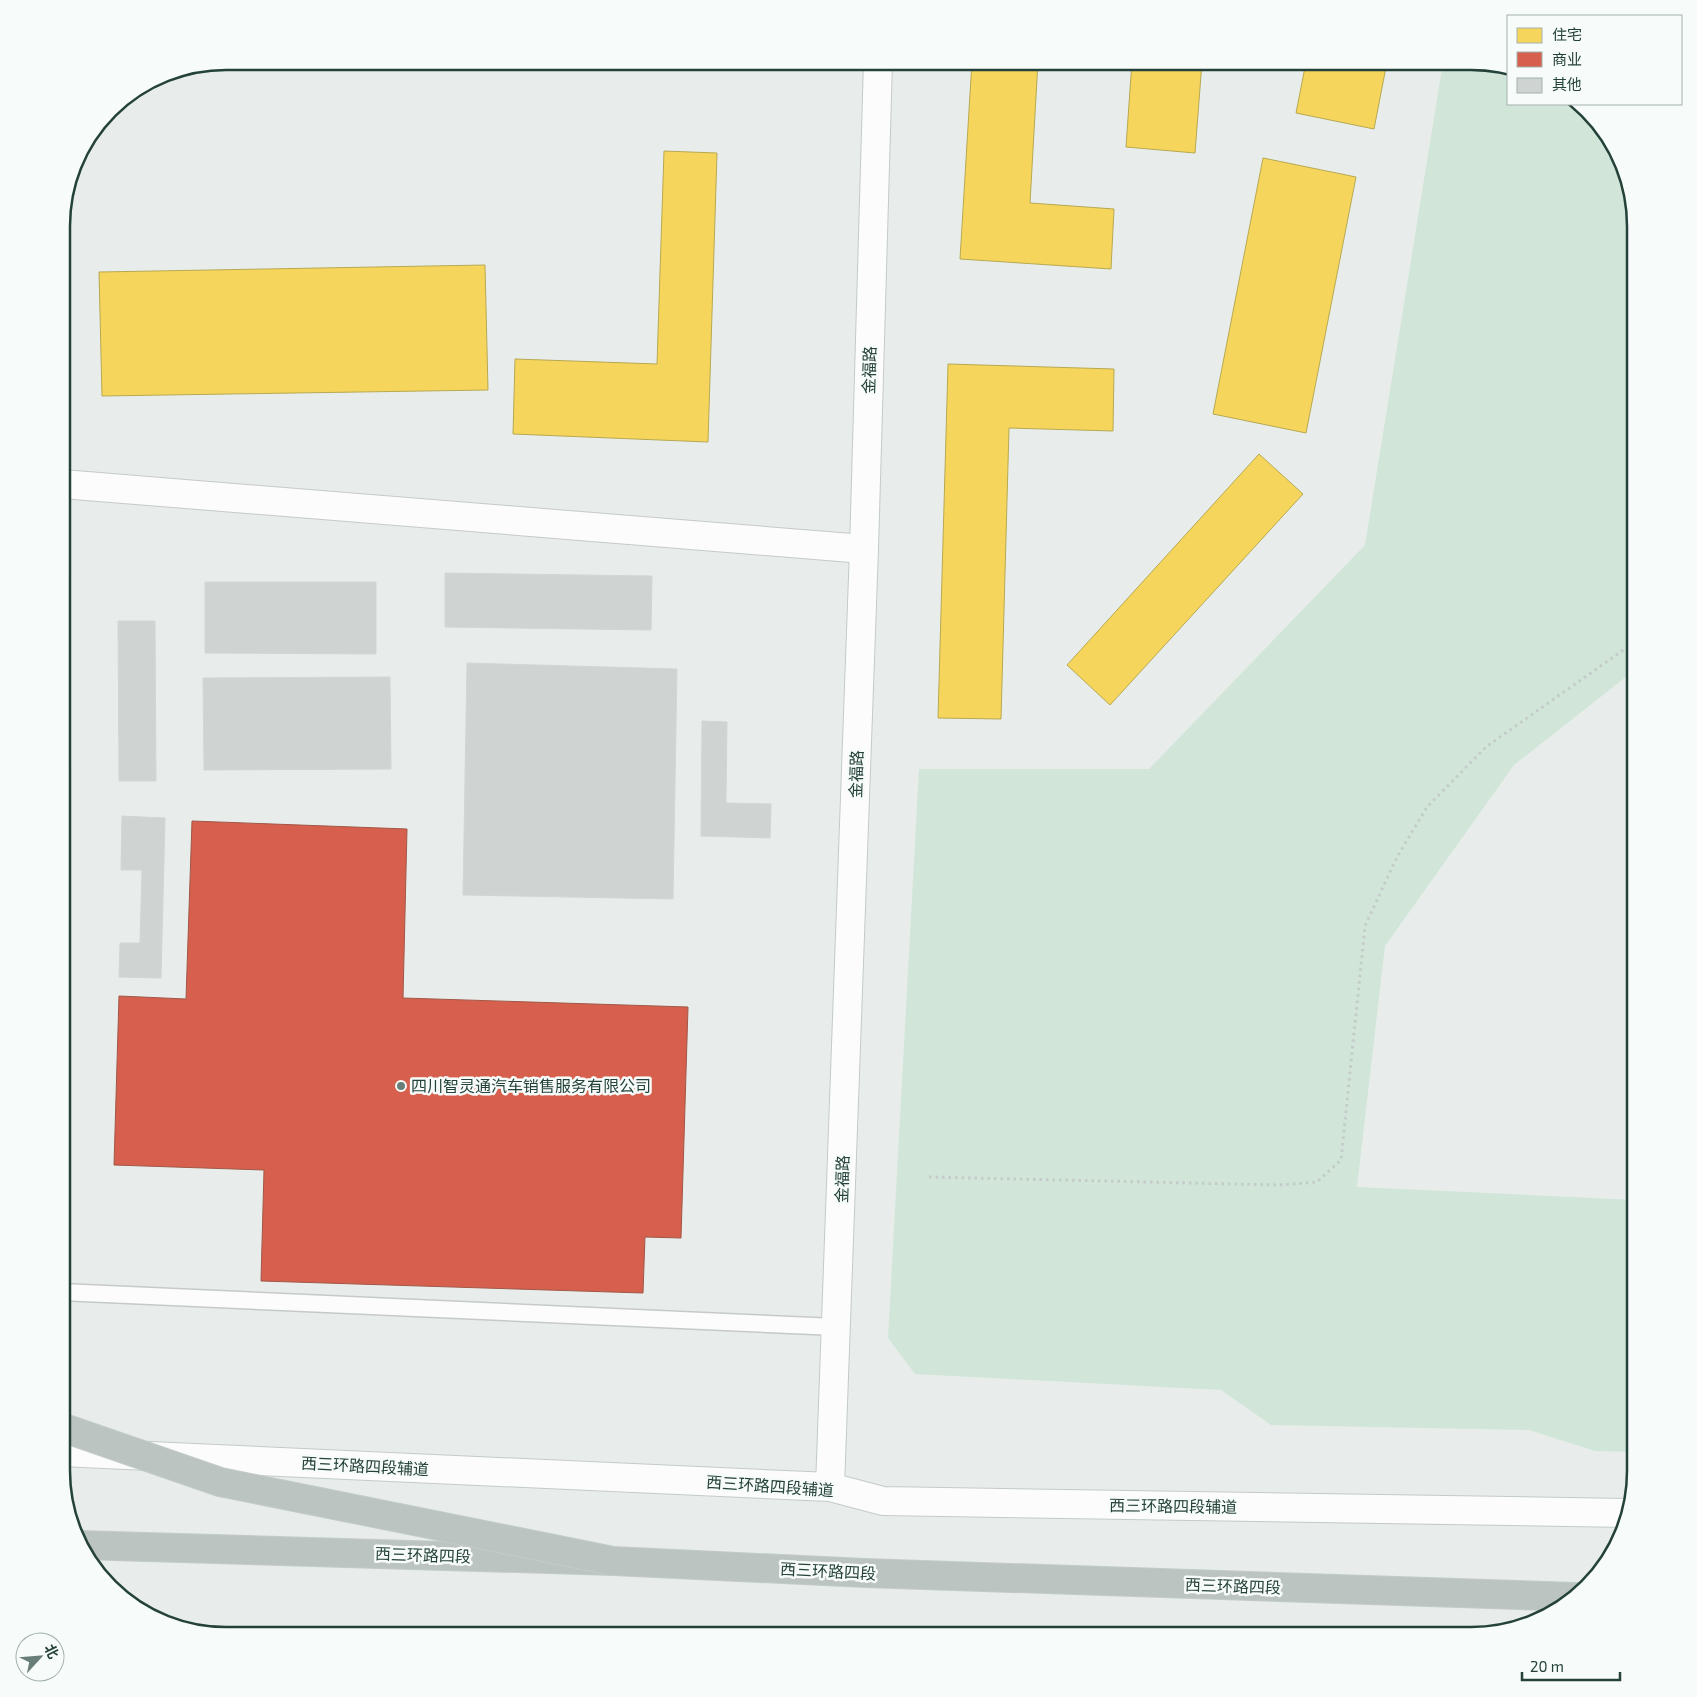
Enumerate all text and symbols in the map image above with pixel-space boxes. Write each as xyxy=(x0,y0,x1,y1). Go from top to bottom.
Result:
legend xyxy=(1507,15,1682,105)
text: 住宅 xyxy=(1552,25,1582,43)
text: 商业 xyxy=(1552,50,1582,68)
text: 其他 xyxy=(1552,75,1582,93)
street label: 金福路 xyxy=(858,346,879,394)
street label: 金福路 xyxy=(845,750,866,798)
place label: 四川智灵通汽车销售服务有限公司 xyxy=(411,1076,651,1095)
marker: 四川智灵通汽车销售服务有限公司 xyxy=(395,1080,407,1092)
street label: 金福路 xyxy=(831,1155,852,1203)
street label: 西三环路四段辅道 xyxy=(301,1453,429,1478)
street label: 西三环路四段辅道 xyxy=(706,1472,835,1499)
street label: 西三环路四段辅道 xyxy=(1109,1495,1237,1516)
street label: 西三环路四段 xyxy=(375,1543,471,1566)
street label: 西三环路四段 xyxy=(780,1559,876,1583)
street label: 西三环路四段 xyxy=(1185,1574,1281,1597)
north arrow xyxy=(15,1632,65,1682)
text: 北 xyxy=(41,1641,63,1661)
scale bar xyxy=(1522,1650,1620,1682)
text: 20 m xyxy=(1530,1657,1564,1675)

